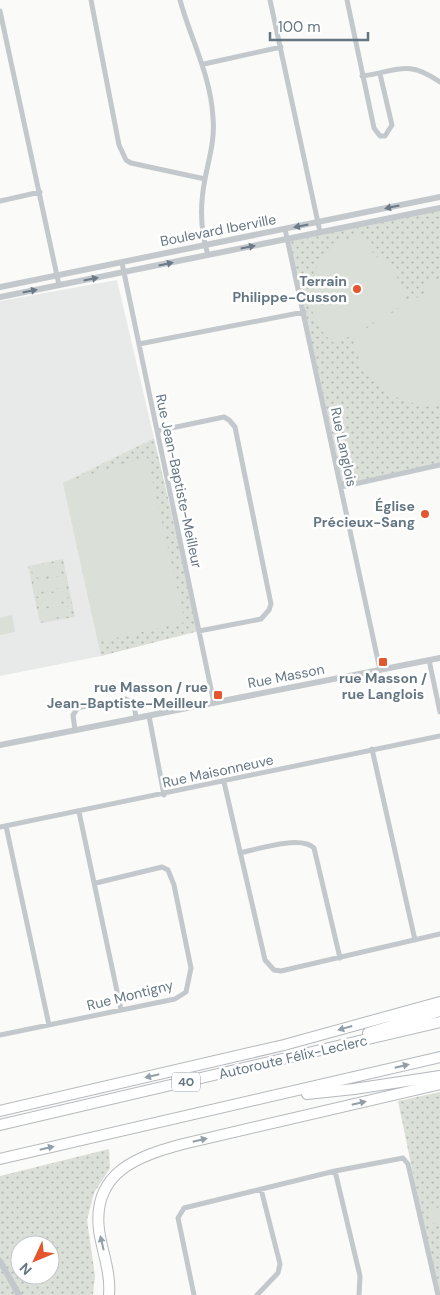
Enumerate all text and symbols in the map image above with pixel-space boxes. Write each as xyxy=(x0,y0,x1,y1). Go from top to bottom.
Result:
scale bar xyxy=(270,10,368,42)
text: 100 m xyxy=(278,17,321,37)
one-way arrow xyxy=(385,203,400,211)
street label: Boulevard Iberville xyxy=(158,210,278,250)
one-way arrow xyxy=(293,222,309,230)
one-way arrow xyxy=(240,242,256,250)
one-way arrow xyxy=(158,259,174,267)
place label: Terrain Philippe-Cusson xyxy=(232,272,347,306)
one-way arrow xyxy=(84,274,100,282)
marker: Terrain Philippe-Cusson xyxy=(351,283,363,295)
one-way arrow xyxy=(22,287,37,295)
street label: Rue Jean-Baptiste-Meilleur xyxy=(152,392,206,570)
street label: Rue Langlois xyxy=(327,406,361,488)
place label: Église Précieux-Sang xyxy=(313,497,415,531)
marker: Église Précieux-Sang xyxy=(419,508,431,520)
marker: rue Masson / rue Langlois xyxy=(377,656,389,668)
street label: Rue Masson xyxy=(246,660,326,692)
place label: rue Masson / rue Langlois xyxy=(339,669,427,703)
place label: rue Masson / rue Jean-Baptiste-Meilleur xyxy=(47,678,208,712)
marker: rue Masson / rue Jean-Baptiste-Meilleur xyxy=(212,689,224,701)
street label: Rue Maisonneuve xyxy=(161,750,275,792)
street label: Rue Montigny xyxy=(85,976,175,1014)
one-way arrow xyxy=(338,1025,353,1033)
street label: Autoroute Félix-Leclerc xyxy=(217,1031,369,1083)
one-way arrow xyxy=(394,1062,409,1070)
one-way arrow xyxy=(145,1072,160,1080)
road number: 40 xyxy=(172,1072,200,1092)
one-way arrow xyxy=(351,1099,366,1107)
one-way arrow xyxy=(193,1136,208,1144)
one-way arrow xyxy=(40,1144,55,1152)
north arrow xyxy=(10,1235,60,1285)
one-way arrow xyxy=(98,1235,106,1250)
text: N xyxy=(16,1259,36,1279)

